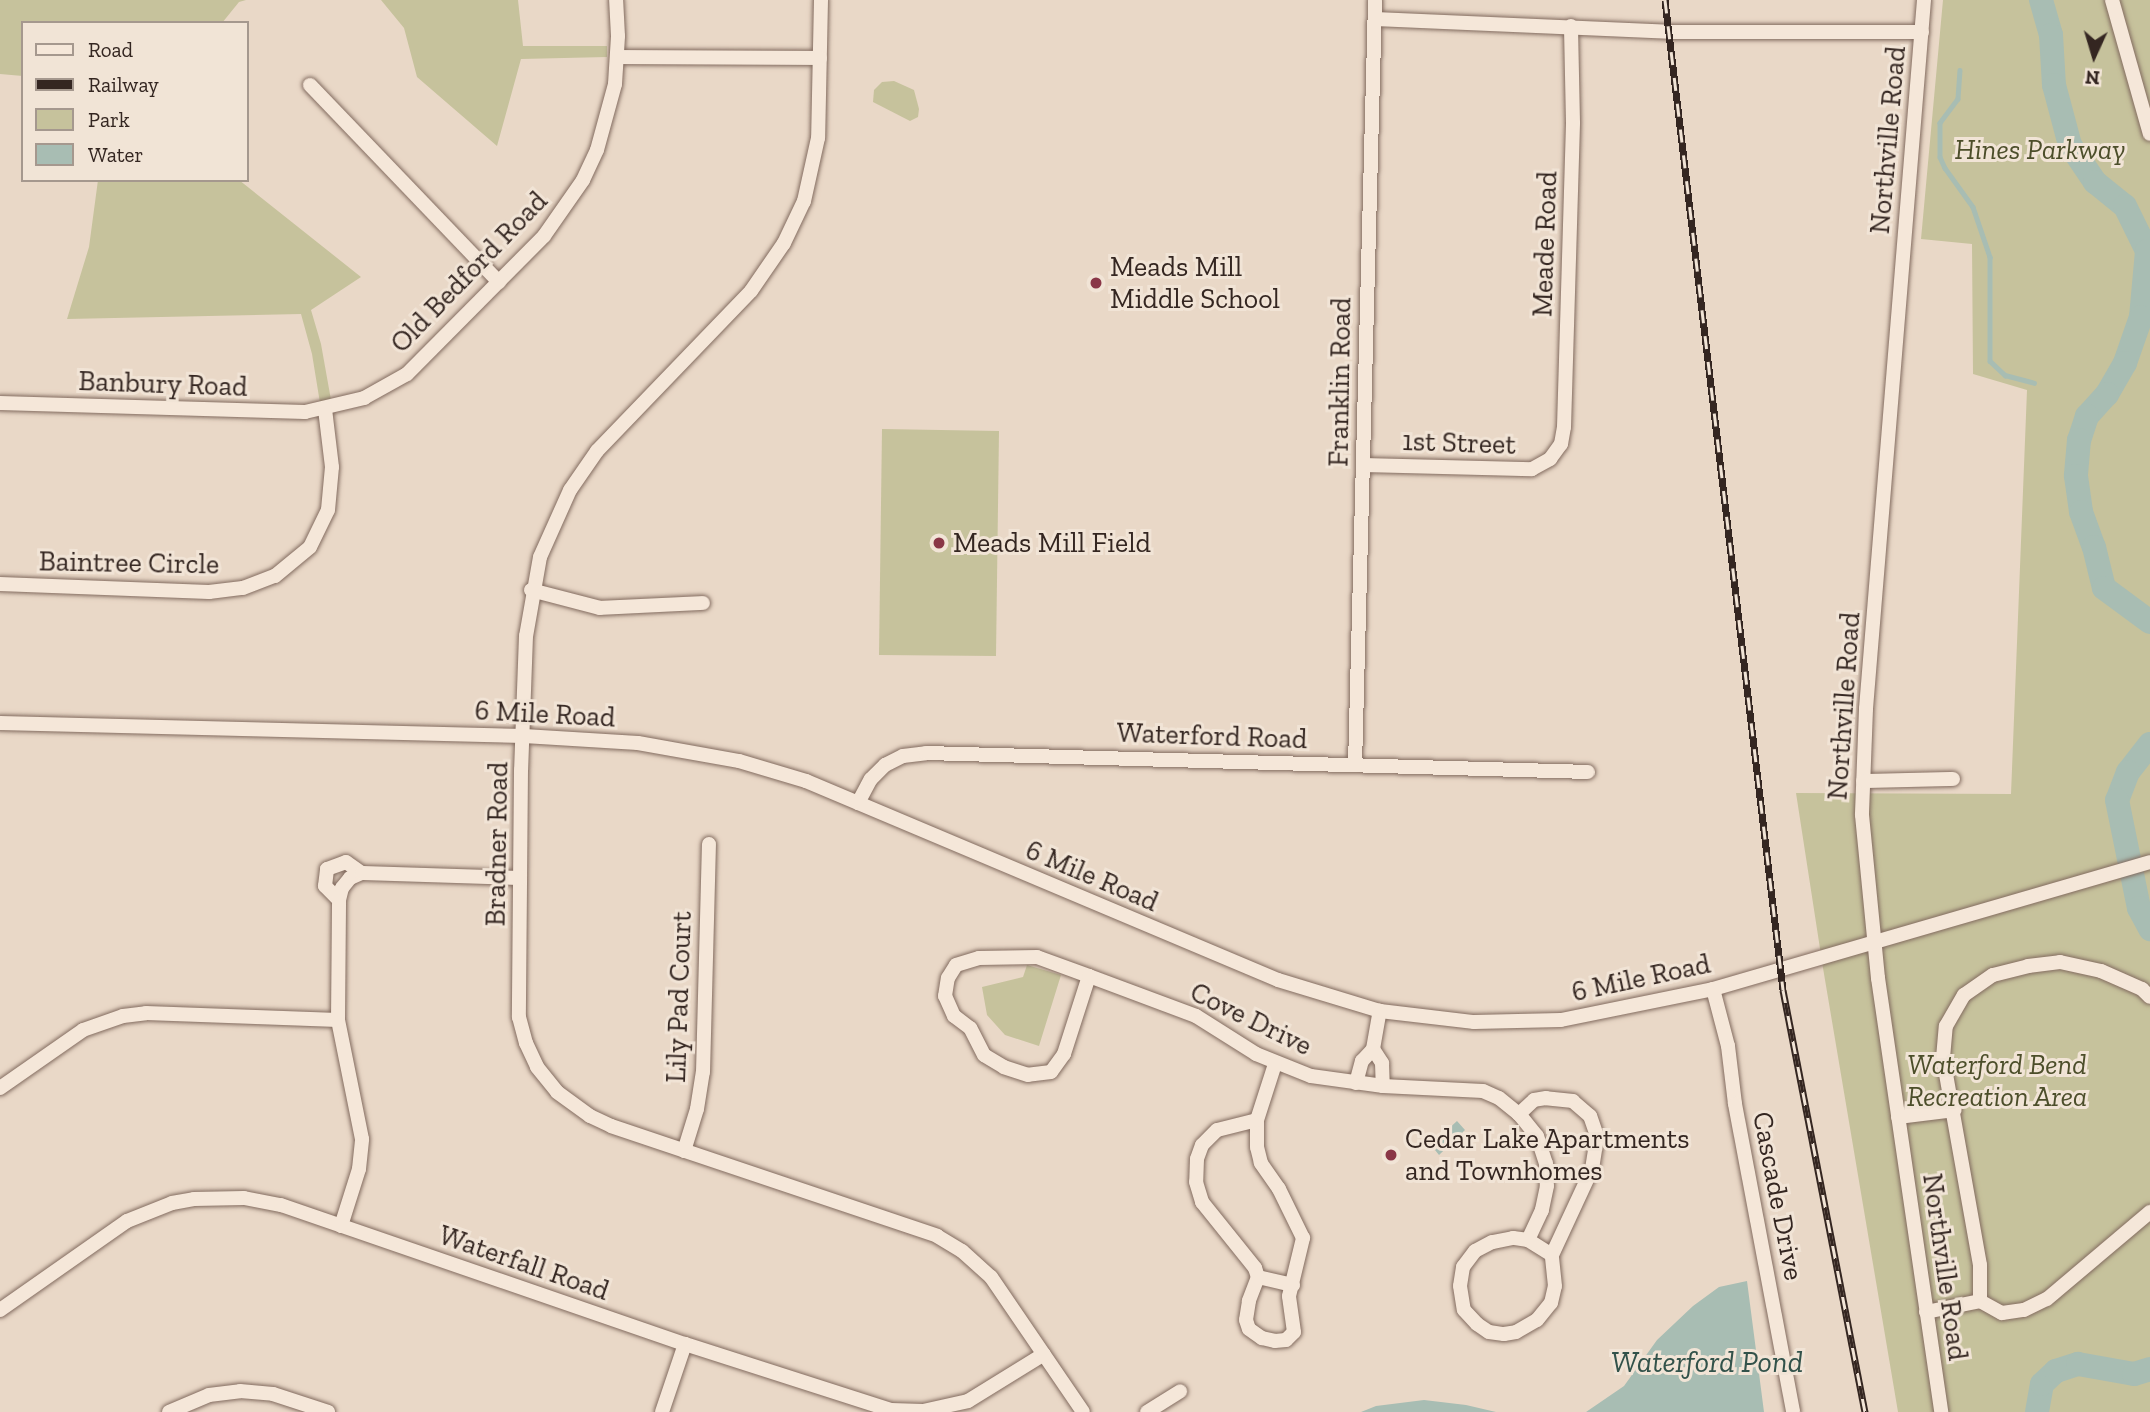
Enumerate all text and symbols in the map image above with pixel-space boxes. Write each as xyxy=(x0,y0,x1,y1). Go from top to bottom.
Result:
legend xyxy=(21,21,248,182)
north arrow xyxy=(2059,21,2129,91)
text: Road xyxy=(88,37,133,62)
street label: Northville Road xyxy=(1863,45,1913,235)
text: N xyxy=(2084,65,2101,89)
text: Railway xyxy=(88,72,159,97)
text: Park xyxy=(88,107,130,132)
park label: Hines Parkway xyxy=(1955,133,2125,167)
text: Water xyxy=(88,142,143,167)
street label: Meade Road xyxy=(1526,171,1564,317)
street label: Old Bedford Road xyxy=(383,184,555,360)
place label: Meads Mill Middle School xyxy=(1110,250,1280,316)
marker: Meads Mill Middle School xyxy=(1088,275,1104,291)
street label: Franklin Road xyxy=(1322,297,1358,467)
street label: Banbury Road xyxy=(78,364,248,404)
street label: 1st Street xyxy=(1402,424,1516,462)
place label: Meads Mill Field xyxy=(953,526,1151,560)
marker: Meads Mill Field xyxy=(931,535,947,551)
street label: Baintree Circle xyxy=(39,545,219,581)
street label: Northville Road xyxy=(1821,611,1867,801)
street label: 6 Mile Road xyxy=(474,694,616,734)
street label: Waterford Road xyxy=(1116,716,1308,756)
street label: Bradner Road xyxy=(479,761,515,927)
street label: 6 Mile Road xyxy=(1021,833,1163,919)
street label: Lily Pad Court xyxy=(659,910,699,1084)
street label: 6 Mile Road xyxy=(1569,947,1713,1009)
street label: Cove Drive xyxy=(1185,975,1317,1063)
park label: Waterford Bend Recreation Area xyxy=(1906,1048,2088,1114)
street label: Cascade Drive xyxy=(1745,1109,1811,1283)
place label: Cedar Lake Apartments and Townhomes xyxy=(1405,1122,1691,1188)
marker: Cedar Lake Apartments and Townhomes xyxy=(1383,1147,1399,1163)
street label: Northville Road xyxy=(1915,1171,1975,1363)
street label: Waterfall Road xyxy=(435,1218,613,1308)
water label: Waterford Pond xyxy=(1611,1344,1803,1380)

